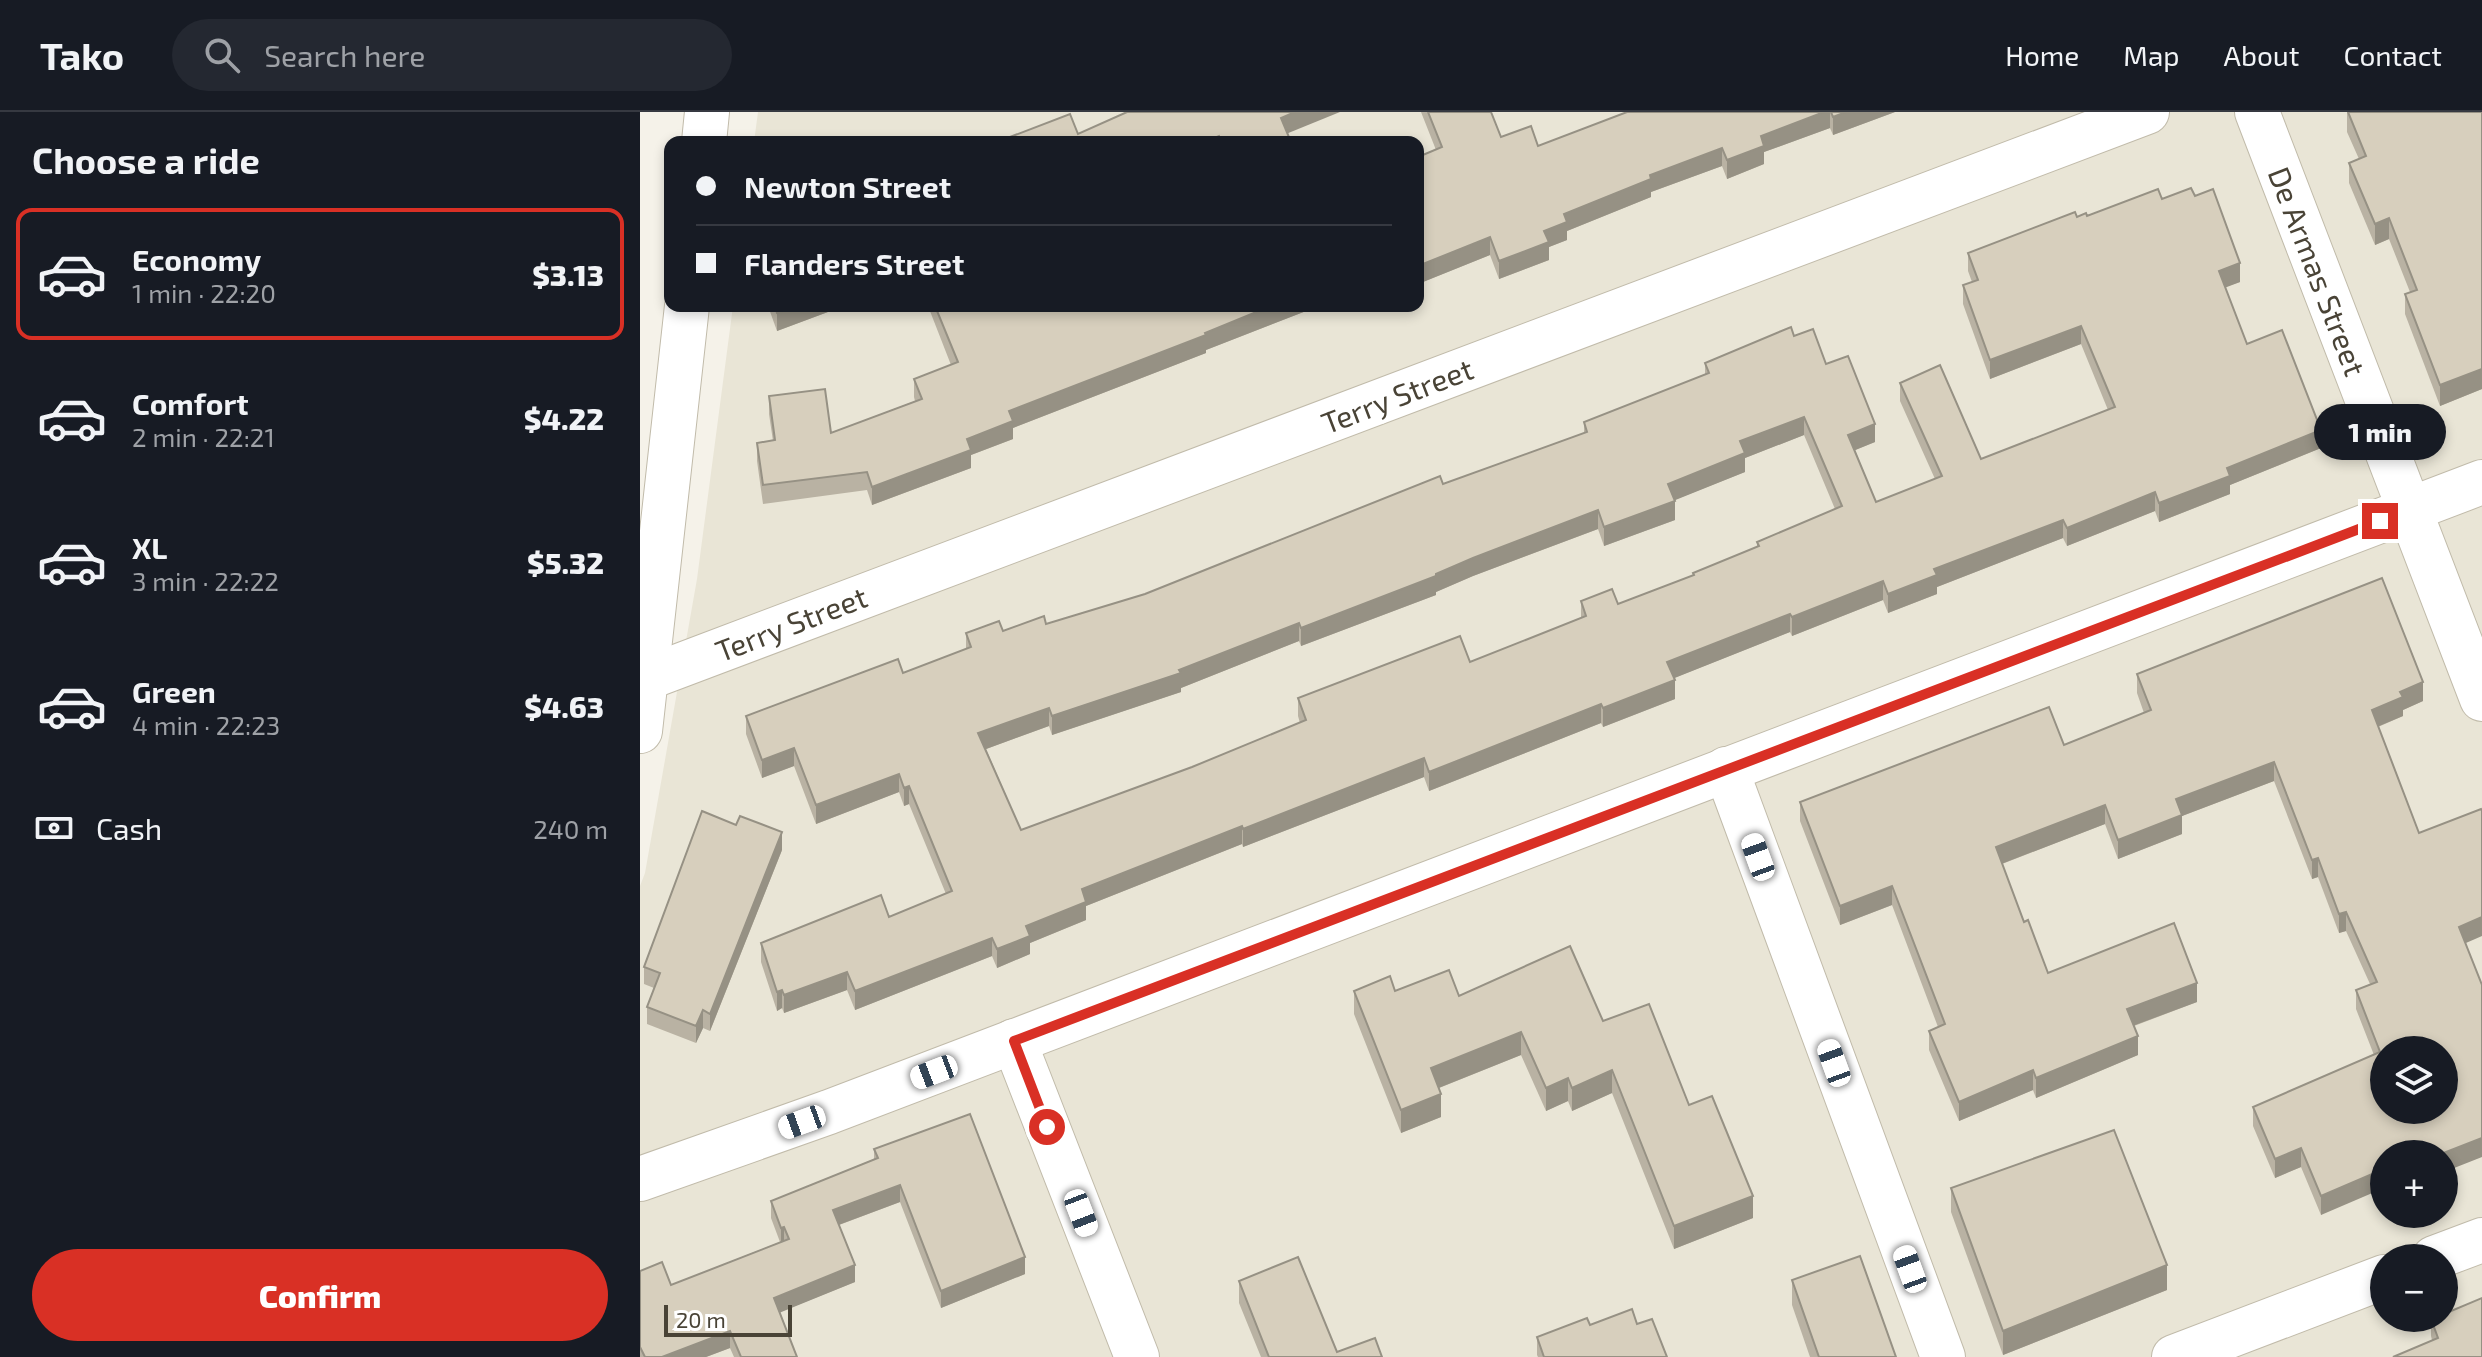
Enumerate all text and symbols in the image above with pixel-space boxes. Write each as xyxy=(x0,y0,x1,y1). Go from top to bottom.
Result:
search box xyxy=(172,19,732,91)
text: Tako xyxy=(40,32,124,78)
icon: search xyxy=(200,33,244,77)
text: Search here xyxy=(264,37,425,73)
text: Home xyxy=(2005,38,2079,72)
text: Map xyxy=(2123,38,2180,72)
text: About xyxy=(2224,38,2299,72)
text: Contact xyxy=(2343,38,2442,72)
text: Choose a ride xyxy=(32,138,260,181)
street label: De Armas Street xyxy=(2262,162,2374,380)
text: Newton Street xyxy=(744,168,951,204)
icon: car xyxy=(36,238,108,310)
text: Economy xyxy=(132,241,261,277)
text: Flanders Street xyxy=(744,245,964,281)
text: $3.13 xyxy=(532,256,604,292)
text: 1 min · 22:20 xyxy=(132,277,276,308)
street label: Terry Street xyxy=(1316,350,1478,440)
icon: car xyxy=(36,382,108,454)
text: Comfort xyxy=(132,385,249,421)
text: $4.22 xyxy=(524,400,604,436)
callout: 1 min xyxy=(2314,405,2446,461)
text: 1 min xyxy=(2348,416,2412,447)
text: 2 min · 22:21 xyxy=(132,421,275,452)
route end xyxy=(2362,503,2398,539)
icon: car xyxy=(36,526,108,598)
text: XL xyxy=(132,529,167,565)
text: $5.32 xyxy=(527,544,604,580)
text: 3 min · 22:22 xyxy=(132,565,279,596)
street label: Terry Street xyxy=(710,578,872,668)
icon: car xyxy=(36,670,108,742)
text: Green xyxy=(132,673,216,709)
text: $4.63 xyxy=(524,688,604,724)
text: 4 min · 22:23 xyxy=(132,709,280,740)
icon: cash xyxy=(32,806,76,850)
text: Cash xyxy=(96,810,162,846)
text: 240 m xyxy=(533,813,608,844)
car xyxy=(1739,830,1777,884)
car xyxy=(1815,1036,1853,1090)
map controls xyxy=(2370,1036,2458,1332)
button: layers xyxy=(2370,1036,2458,1124)
car xyxy=(907,1052,961,1092)
car xyxy=(775,1103,829,1141)
route start xyxy=(1029,1109,1065,1145)
button: + xyxy=(2370,1140,2458,1228)
car xyxy=(1061,1186,1101,1240)
car xyxy=(1891,1242,1929,1296)
button: − xyxy=(2370,1244,2458,1332)
button: Confirm xyxy=(32,1249,608,1341)
scale bar xyxy=(664,1301,792,1337)
text: 20 m xyxy=(676,1306,726,1332)

